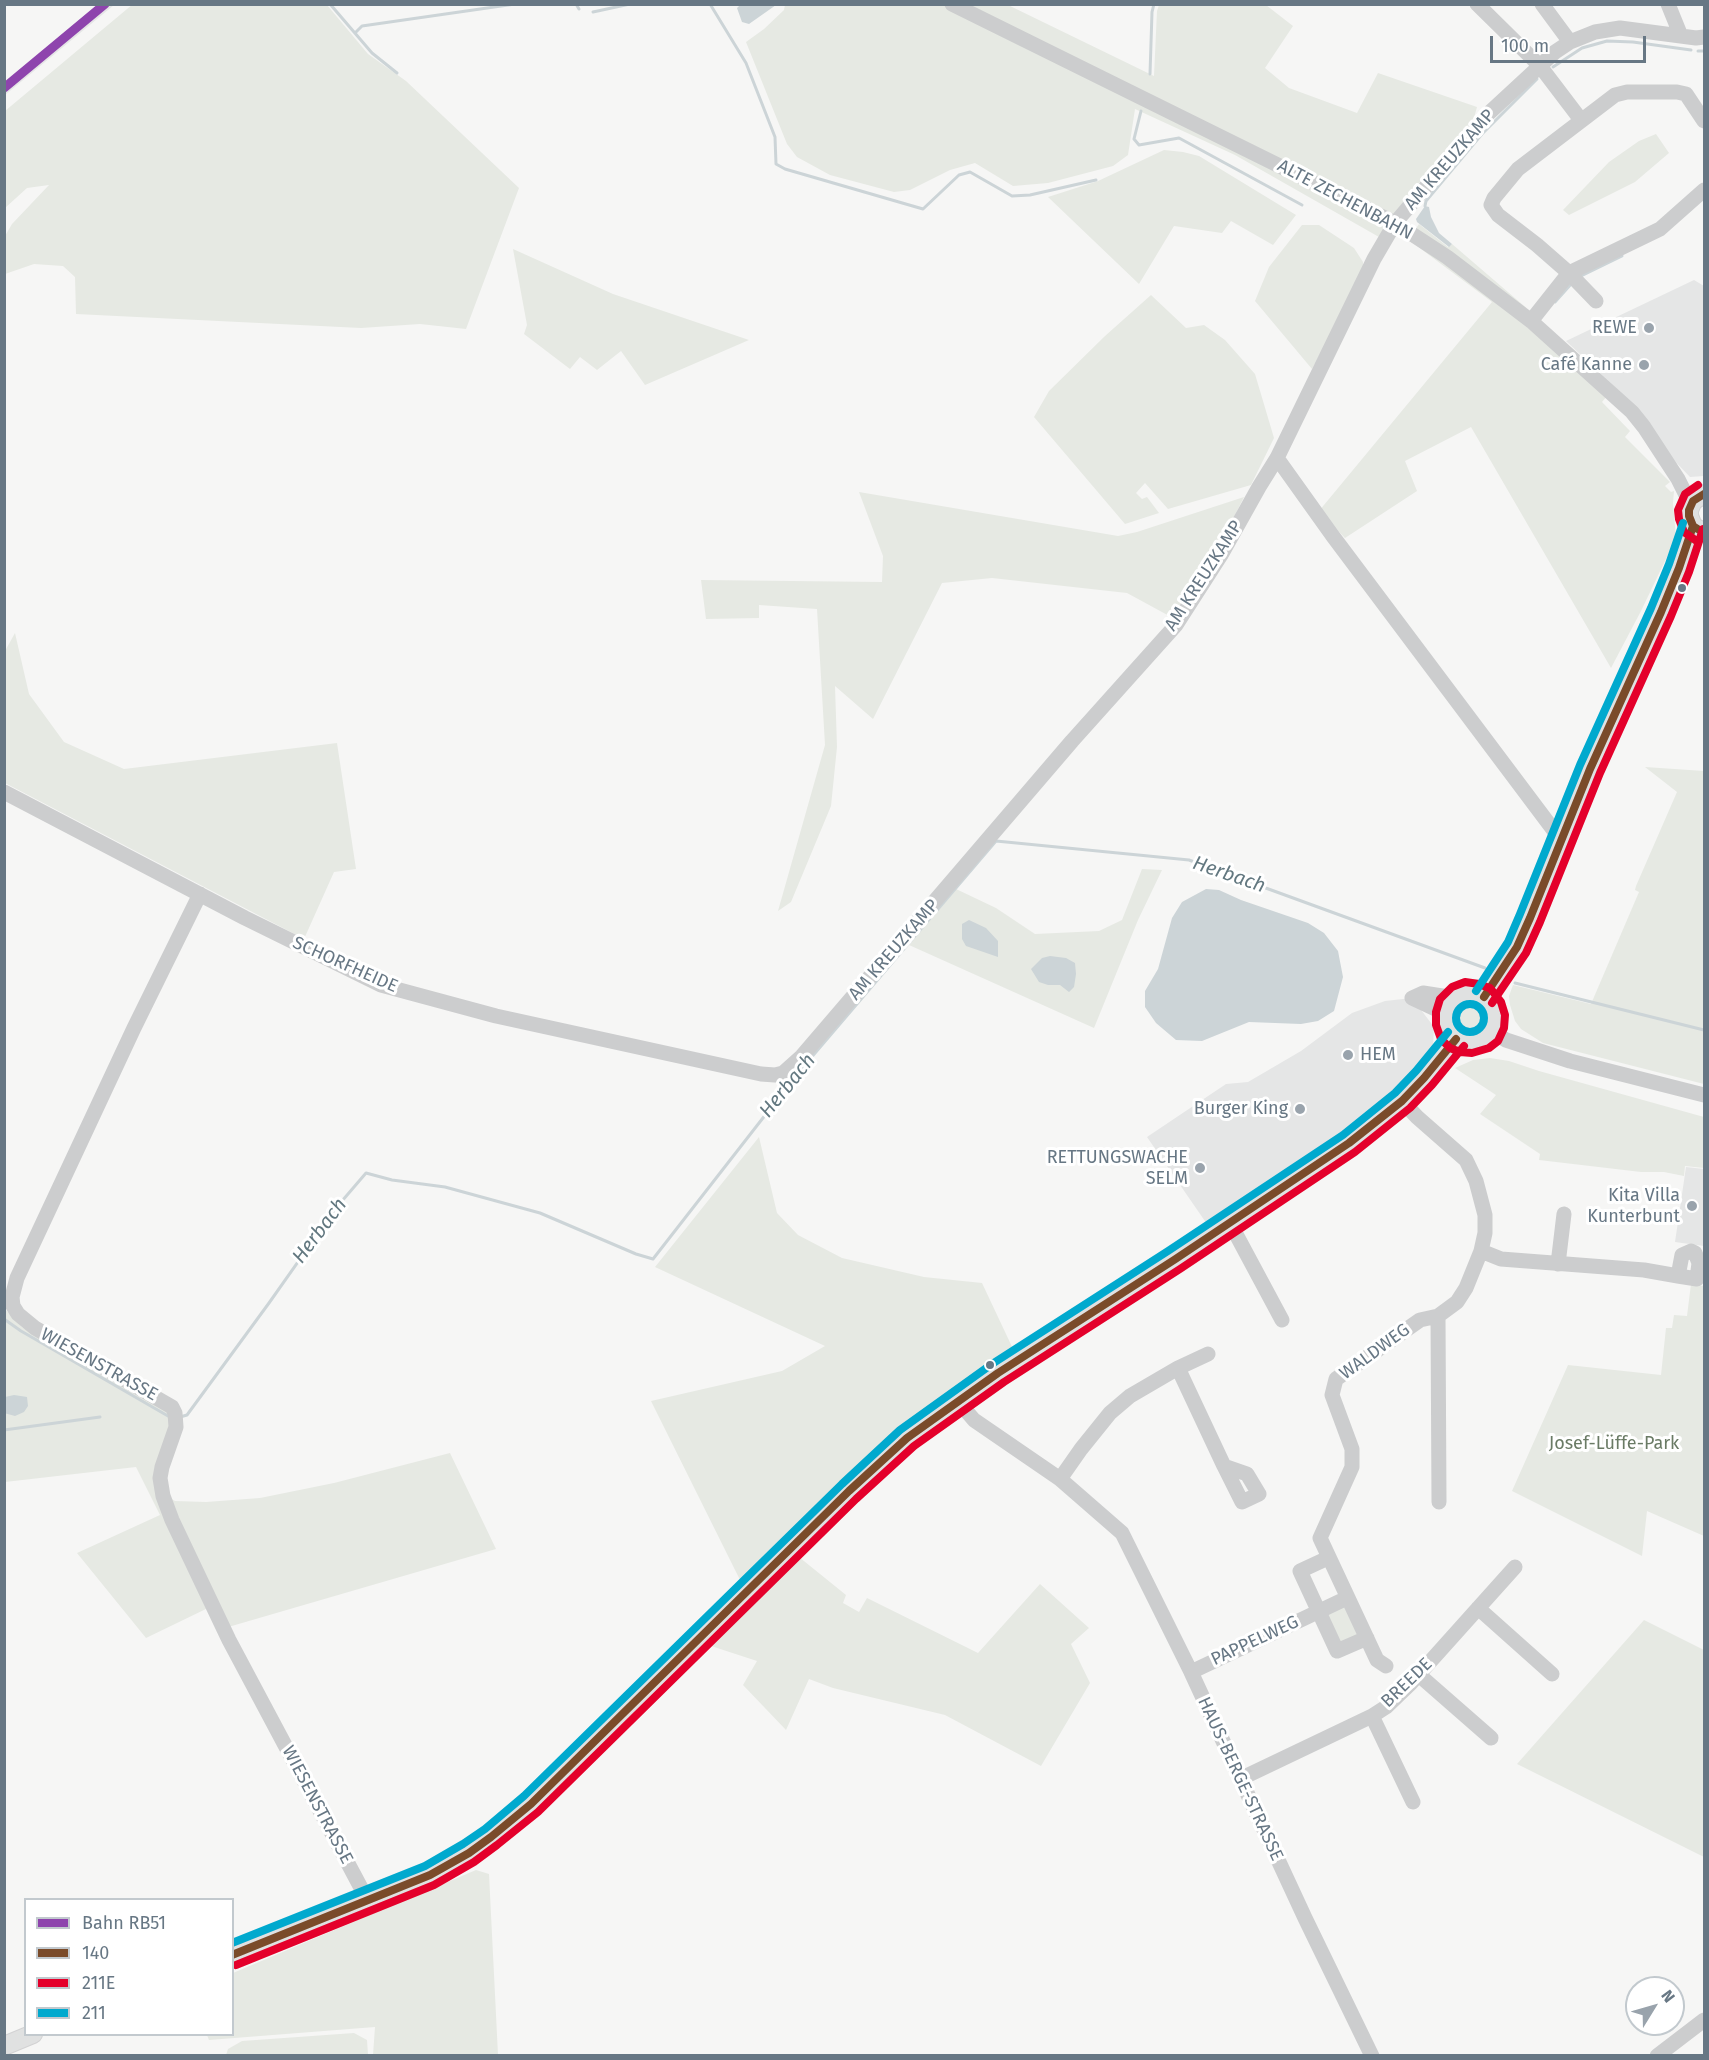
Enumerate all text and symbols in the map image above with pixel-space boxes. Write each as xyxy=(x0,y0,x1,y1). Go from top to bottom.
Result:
scale bar xyxy=(1493,24,1649,62)
text: 100 m xyxy=(1501,35,1549,57)
street label: AM KREUZKAMP xyxy=(1400,105,1500,215)
street label: ALTE ZECHENBAHN xyxy=(1274,155,1416,245)
place label: REWE xyxy=(1592,317,1637,339)
marker: REWE xyxy=(1642,321,1656,335)
place label: Café Kanne xyxy=(1541,354,1632,376)
marker: Café Kanne xyxy=(1637,358,1651,372)
street label: AM KREUZKAMP xyxy=(1160,517,1248,635)
unlabelled marker xyxy=(1676,582,1688,594)
water label: Herbach xyxy=(1189,851,1269,899)
street label: AM KREUZKAMP xyxy=(844,895,944,1005)
street label: SCHORFHEIDE xyxy=(289,932,401,998)
place label: HEM xyxy=(1360,1044,1396,1066)
marker: HEM xyxy=(1341,1048,1355,1062)
water label: Herbach xyxy=(755,1049,821,1123)
place label: Burger King xyxy=(1194,1098,1288,1120)
marker: Burger King xyxy=(1293,1102,1307,1116)
place label: RETTUNGSWACHE SELM xyxy=(1047,1147,1188,1190)
marker: RETTUNGSWACHE SELM xyxy=(1193,1161,1207,1175)
place label: Kita Villa Kunterbunt xyxy=(1587,1185,1680,1228)
water label: Herbach xyxy=(288,1194,352,1268)
marker: Kita Villa Kunterbunt xyxy=(1685,1199,1699,1213)
street label: WALDWEG xyxy=(1336,1319,1414,1385)
street label: WIESENSTRASSE xyxy=(37,1324,161,1406)
unlabelled marker xyxy=(984,1359,996,1371)
park label: Josef-Lüffe-Park xyxy=(1549,1433,1679,1455)
street label: PAPPELWEG xyxy=(1208,1611,1302,1671)
street label: BREEDE xyxy=(1377,1654,1437,1712)
street label: HAUS-BERGE-STRASSE xyxy=(1192,1693,1288,1865)
street label: WIESENSTRASSE xyxy=(277,1742,357,1868)
legend xyxy=(24,1898,234,2036)
text: Bahn RB51 xyxy=(82,1912,166,1934)
text: 140 xyxy=(82,1942,109,1964)
text: 211E xyxy=(82,1972,115,1994)
north arrow xyxy=(1625,1976,1685,2036)
text: N xyxy=(1657,1986,1679,2006)
text: 211 xyxy=(82,2002,106,2024)

